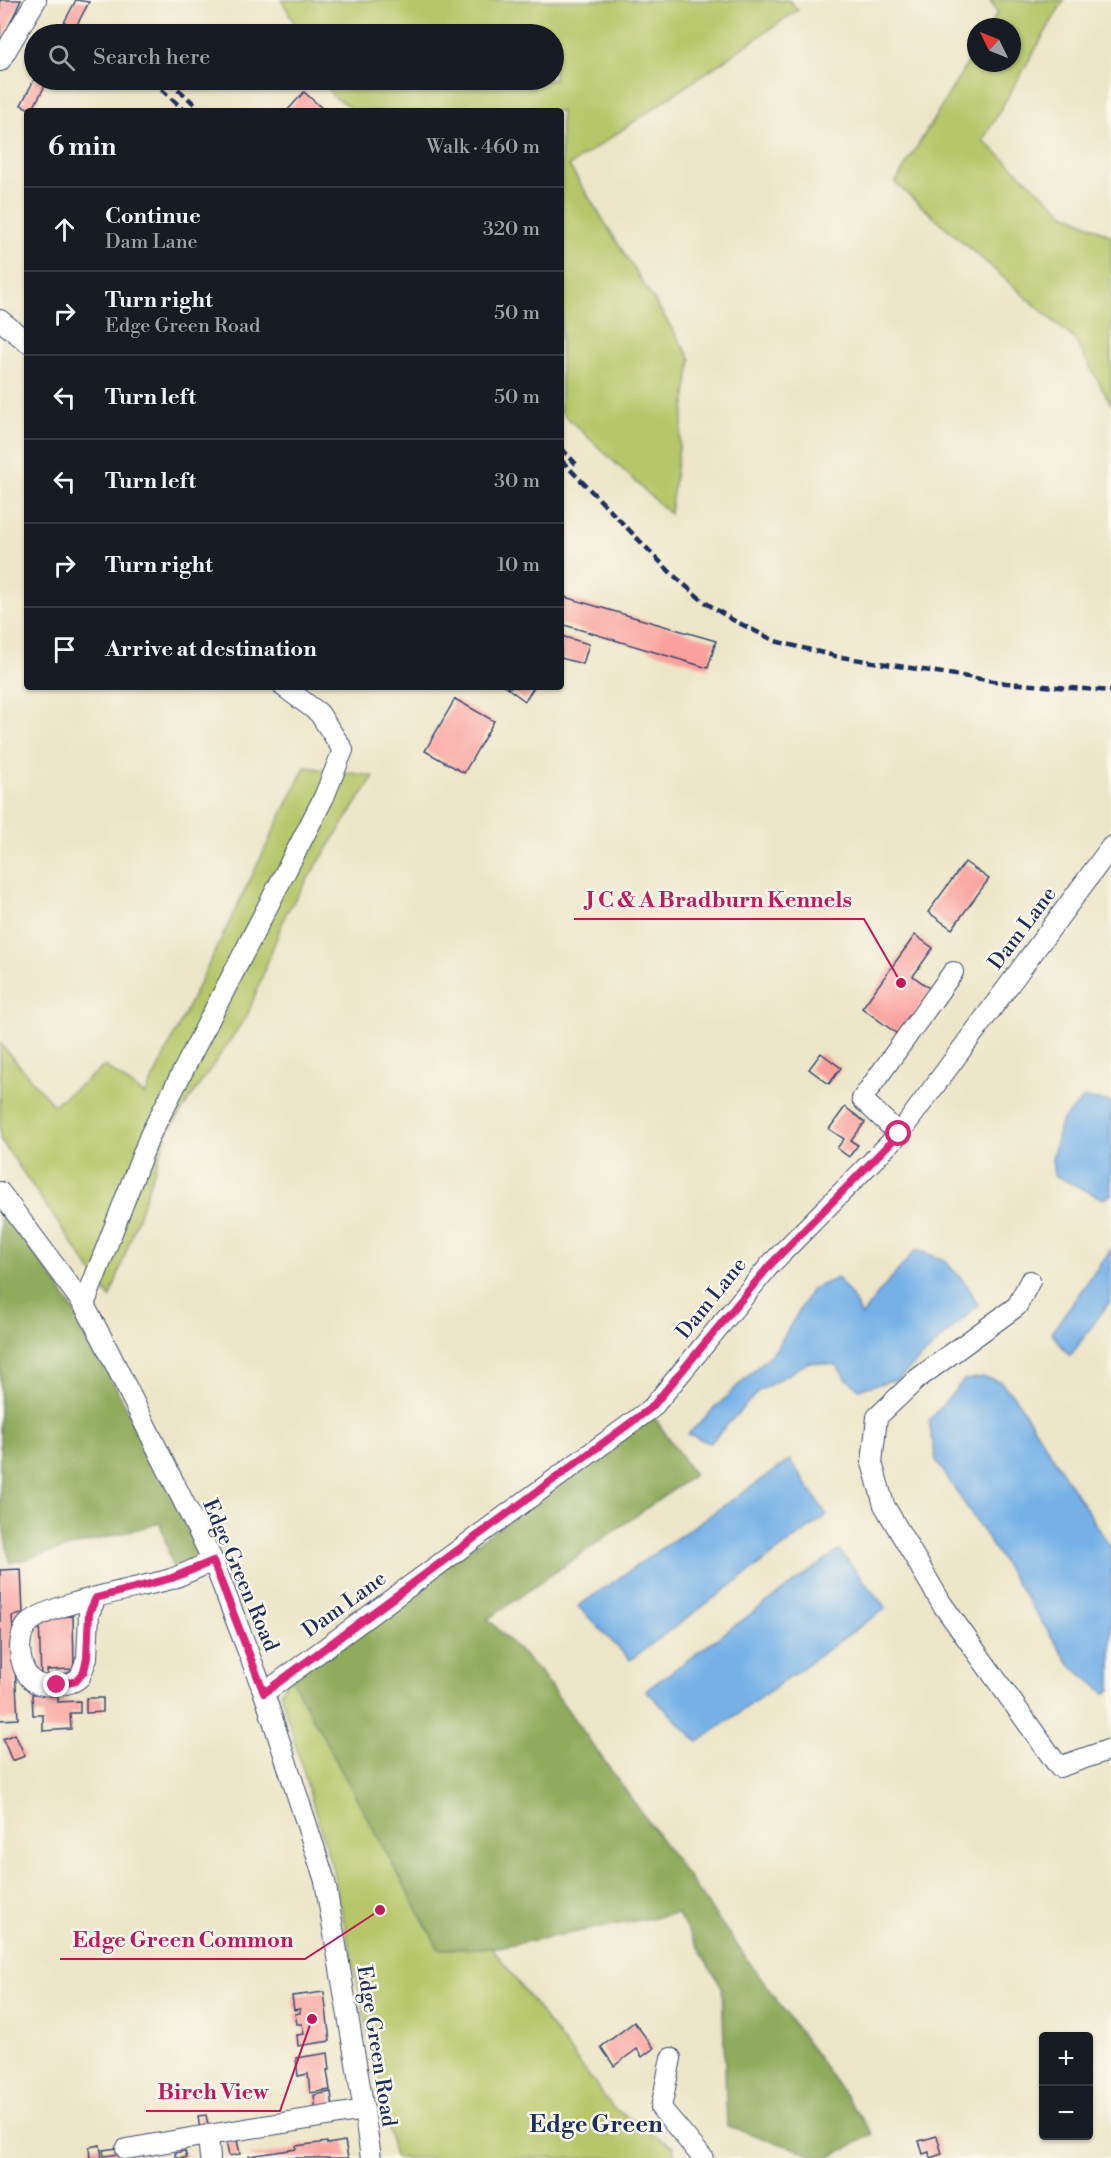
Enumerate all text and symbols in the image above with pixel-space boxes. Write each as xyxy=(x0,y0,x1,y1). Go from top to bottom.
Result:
north arrow xyxy=(967,18,1021,72)
search box xyxy=(24,24,564,90)
icon: search xyxy=(45,41,78,74)
text: Search here xyxy=(93,44,210,71)
text: 6 min xyxy=(48,131,116,163)
text: Walk · 460 m xyxy=(426,135,540,160)
text: Continue xyxy=(105,203,201,230)
icon: ahead xyxy=(48,213,81,246)
text: 320 m xyxy=(483,217,540,242)
text: Dam Lane xyxy=(105,230,198,255)
text: Turn right xyxy=(105,287,213,314)
icon: right xyxy=(48,297,81,330)
text: 50 m xyxy=(494,301,540,326)
text: Edge Green Road xyxy=(105,314,260,339)
icon: left xyxy=(48,381,81,414)
text: Turn left xyxy=(105,384,196,411)
text: 50 m xyxy=(494,385,540,410)
icon: left xyxy=(48,465,81,498)
text: Turn left xyxy=(105,468,196,495)
text: 30 m xyxy=(494,469,540,494)
icon: right xyxy=(48,549,81,582)
text: Turn right xyxy=(105,552,213,579)
text: 10 m xyxy=(497,553,540,578)
icon: arrive xyxy=(48,633,81,666)
text: Arrive at destination xyxy=(105,636,317,663)
callout: J C & A Bradburn Kennels xyxy=(574,879,864,919)
street label: Dam Lane xyxy=(983,882,1062,975)
text: J C & A Bradburn Kennels xyxy=(583,887,852,914)
route start xyxy=(885,1120,911,1146)
street label: Dam Lane xyxy=(671,1253,753,1345)
street label: Edge Green Road xyxy=(196,1495,284,1656)
street label: Dam Lane xyxy=(298,1566,392,1644)
route end xyxy=(43,1671,69,1697)
callout: Edge Green Common xyxy=(60,1919,305,1959)
text: Edge Green Common xyxy=(72,1927,294,1954)
street label: Edge Green Road xyxy=(350,1964,402,2129)
map controls xyxy=(1039,2032,1093,2140)
button: + xyxy=(1039,2032,1093,2086)
callout: Birch View xyxy=(146,2071,280,2111)
text: Birch View xyxy=(158,2079,269,2106)
button: − xyxy=(1039,2086,1093,2140)
district label: Edge Green xyxy=(529,2110,663,2140)

